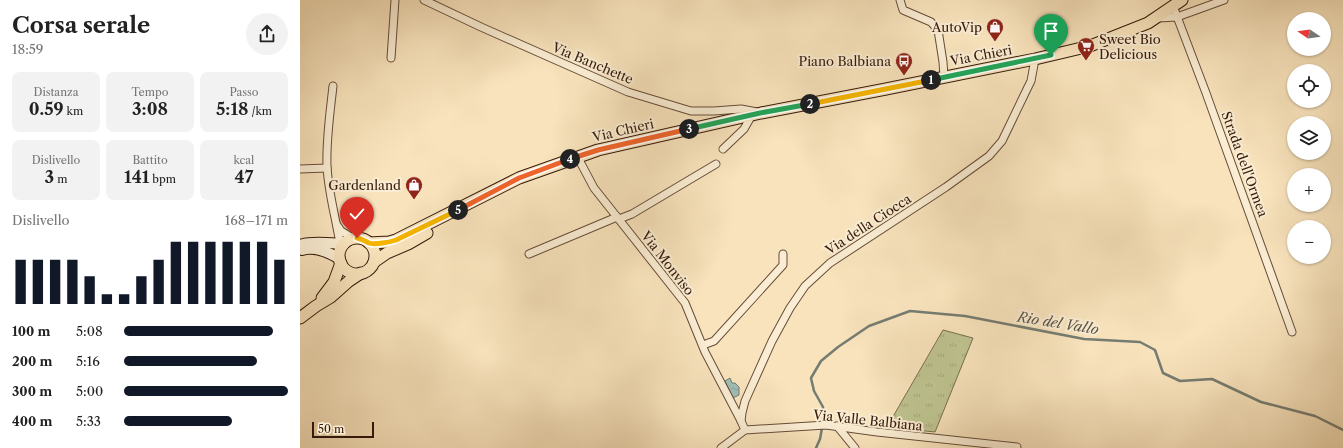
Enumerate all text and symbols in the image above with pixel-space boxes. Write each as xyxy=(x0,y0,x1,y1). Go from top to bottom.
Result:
text: Corsa serale xyxy=(12,12,150,39)
north arrow xyxy=(1287,12,1331,56)
map controls xyxy=(1287,12,1331,264)
button: share xyxy=(246,13,288,55)
pin xyxy=(1034,14,1068,55)
shop icon: AutoVip xyxy=(985,17,1005,42)
place label: AutoVip xyxy=(931,19,982,35)
icon: arrive xyxy=(1040,20,1062,42)
place label: Sweet Bio Delicious xyxy=(1099,31,1161,62)
supermarket icon: Sweet Bio Delicious xyxy=(1076,36,1096,61)
street label: Via Banchette xyxy=(549,38,636,87)
text: 18:59 xyxy=(12,41,44,57)
street label: Via Chieri xyxy=(948,41,1013,69)
bus stop icon: Piano Balbiana xyxy=(894,51,914,76)
place label: Piano Balbiana xyxy=(799,53,891,69)
button: locate xyxy=(1287,64,1331,108)
pin: 1 xyxy=(921,70,941,90)
text: 1 xyxy=(929,73,933,87)
text: Distanza xyxy=(33,85,79,99)
text: Tempo xyxy=(131,85,169,99)
text: Passo xyxy=(229,85,259,99)
pin: 2 xyxy=(800,94,820,114)
text: 2 xyxy=(807,97,813,111)
text: 0.59 xyxy=(29,99,64,119)
text: 3:08 xyxy=(132,99,168,119)
text: 5:18 xyxy=(216,99,249,119)
text: km xyxy=(64,104,83,118)
text: /km xyxy=(249,104,272,118)
street label: Strada dell'Ormea xyxy=(1219,109,1272,219)
street label: Via Chieri xyxy=(590,115,655,145)
button: layers xyxy=(1287,116,1331,160)
pin: 3 xyxy=(679,119,699,139)
text: 3 xyxy=(686,122,692,136)
pin: 4 xyxy=(560,149,580,169)
text: 4 xyxy=(567,152,573,166)
text: Dislivello xyxy=(32,153,80,167)
text: Battito xyxy=(132,153,168,167)
text: kcal xyxy=(234,153,254,167)
text: 3 xyxy=(45,167,54,187)
text: 141 xyxy=(124,167,149,187)
text: 47 xyxy=(235,167,253,187)
button: + xyxy=(1287,168,1331,212)
text: m xyxy=(54,172,67,186)
text: bpm xyxy=(149,172,176,186)
shop icon: Gardenland xyxy=(404,175,424,200)
place label: Gardenland xyxy=(328,177,401,193)
street label: Via della Ciocca xyxy=(821,190,914,258)
pin xyxy=(340,197,374,238)
pin: 5 xyxy=(448,200,468,220)
icon: check xyxy=(346,203,368,225)
text: 5 xyxy=(455,203,461,217)
text: Dislivello xyxy=(12,212,69,228)
text: 168–171 m xyxy=(225,212,288,228)
button: − xyxy=(1287,220,1331,264)
street label: Via Monviso xyxy=(637,227,698,298)
water label: Rio del Vallo xyxy=(1015,308,1100,338)
text: 100 m xyxy=(12,323,51,339)
text: 5:08 xyxy=(76,323,103,339)
text: 200 m xyxy=(12,353,52,369)
text: 5:16 xyxy=(76,353,100,369)
text: 300 m xyxy=(12,383,52,399)
text: 5:00 xyxy=(76,383,103,399)
street label: Via Valle Balbiana xyxy=(811,406,924,434)
text: 400 m xyxy=(12,413,52,429)
text: 5:33 xyxy=(76,413,101,429)
scale bar xyxy=(312,420,374,439)
text: 50 m xyxy=(318,422,344,436)

